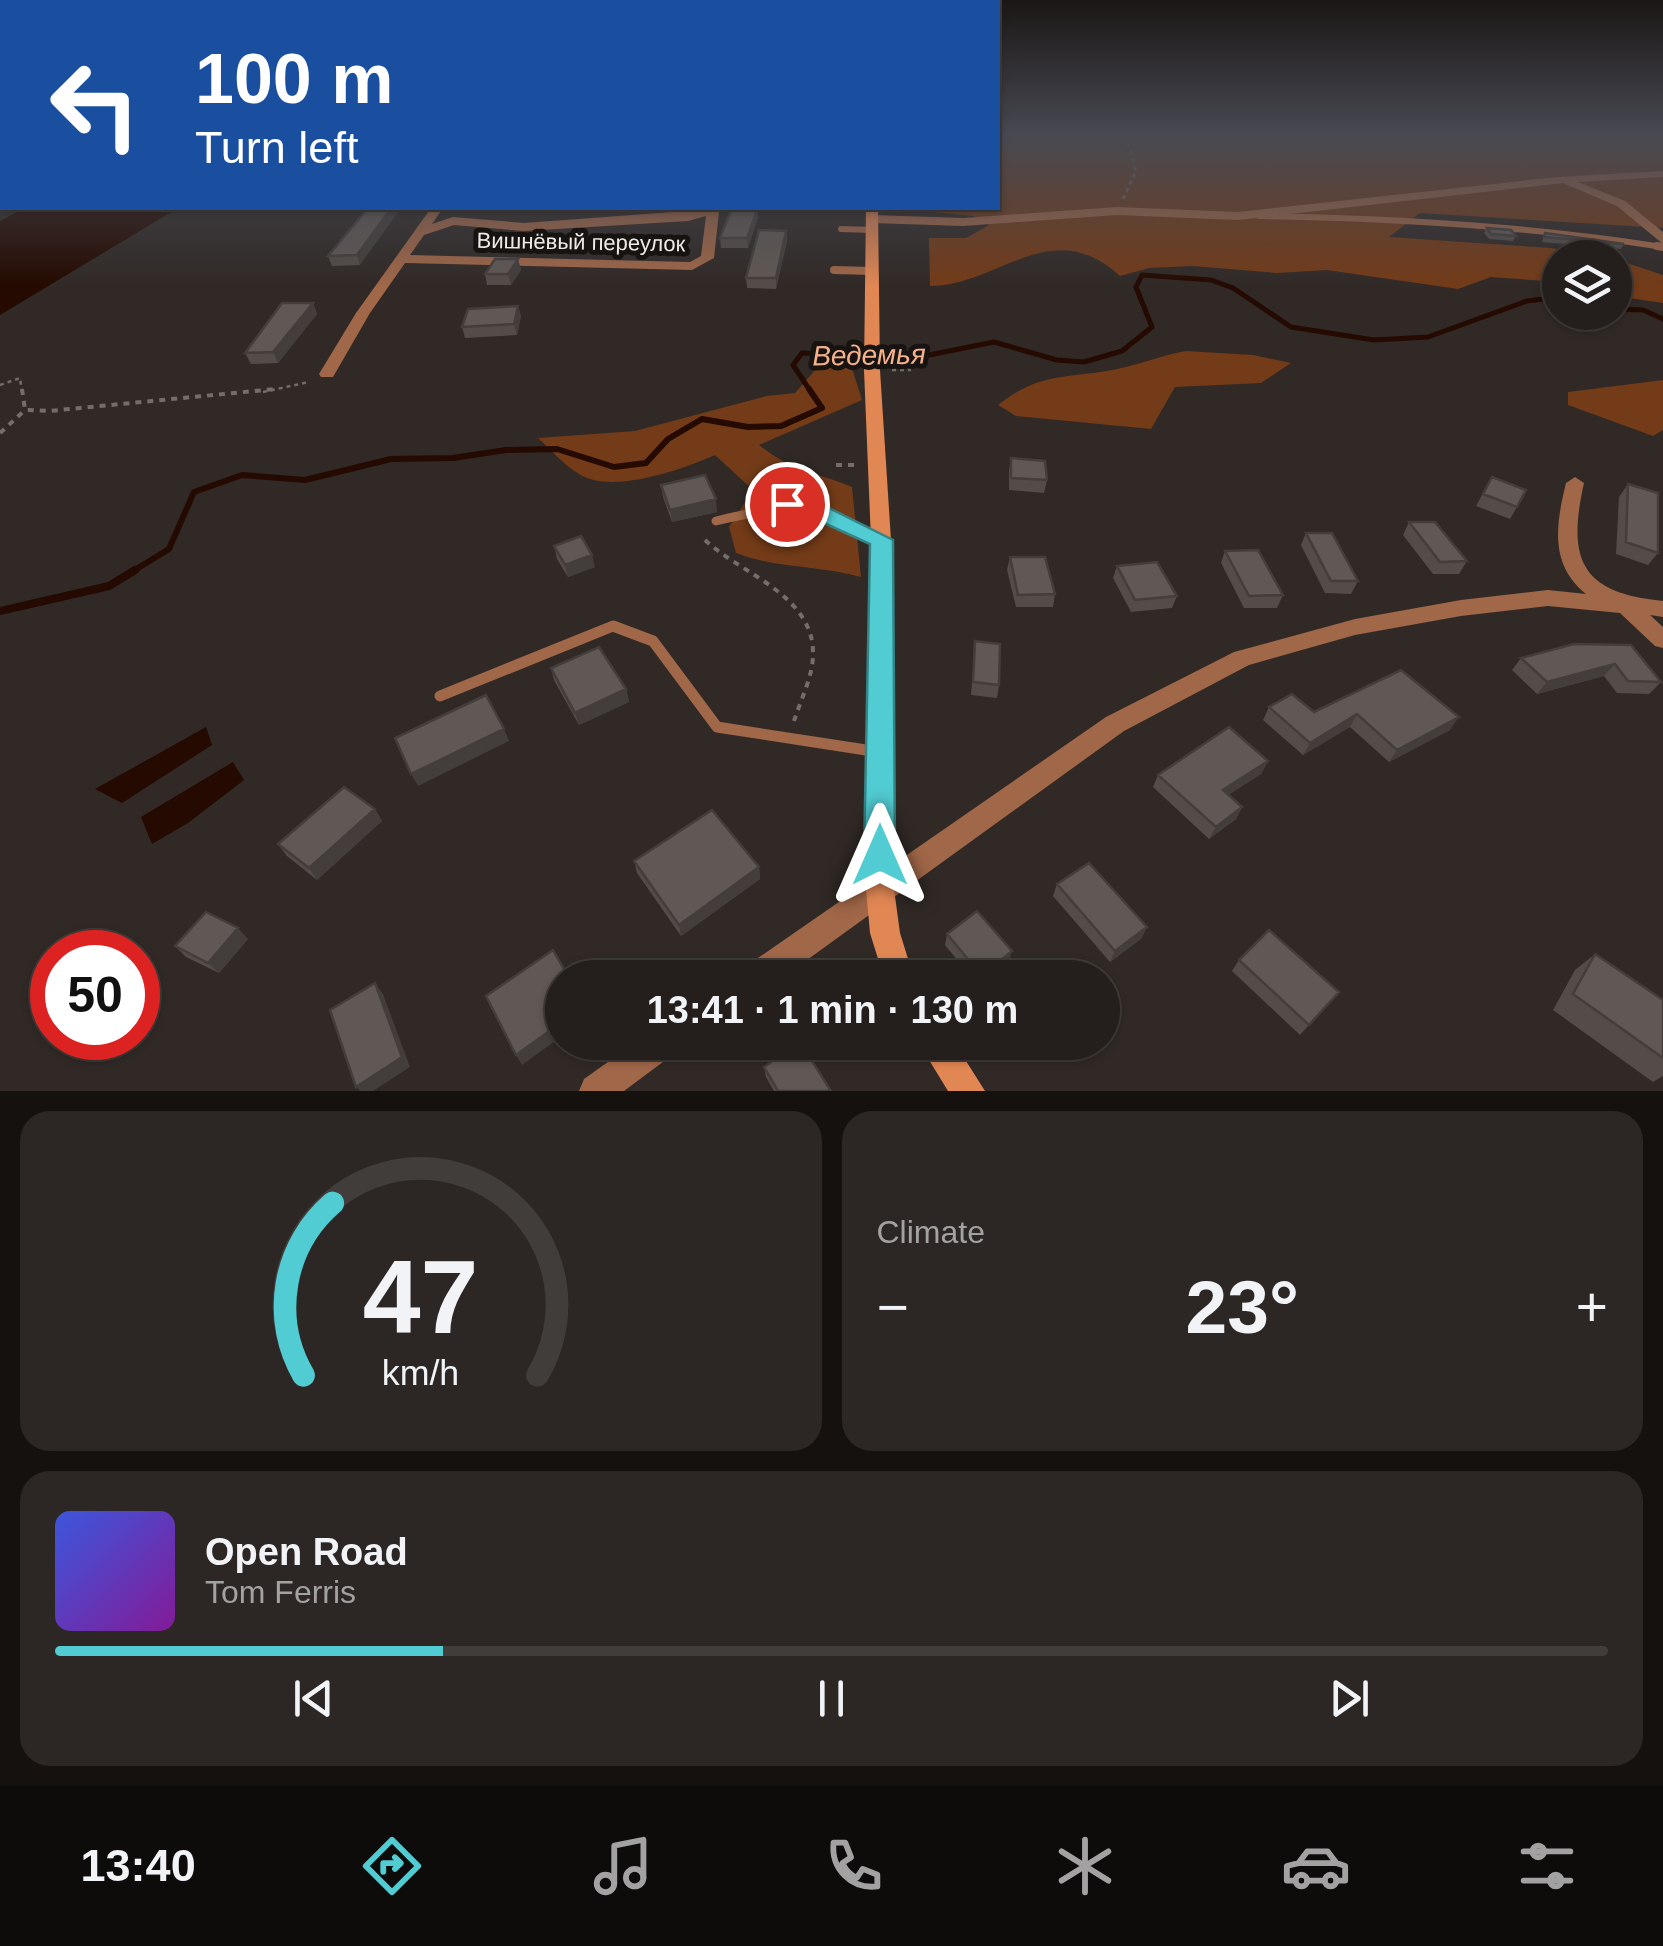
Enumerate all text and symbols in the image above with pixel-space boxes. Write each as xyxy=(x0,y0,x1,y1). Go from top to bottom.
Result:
icon: left xyxy=(30,40,160,170)
text: 100 m xyxy=(195,40,393,118)
text: Turn left xyxy=(195,122,358,173)
street label: Вишнёвый переулок xyxy=(476,228,686,256)
map controls xyxy=(1542,240,1632,330)
button: layers xyxy=(1542,240,1632,330)
water label: Ведемья xyxy=(812,339,926,371)
pin xyxy=(745,462,830,547)
icon: arrive xyxy=(760,477,815,532)
position arrow xyxy=(828,803,932,907)
speed limit sign: 50 xyxy=(30,930,160,1060)
text: 13:41 · 1 min · 130 m xyxy=(647,989,1018,1031)
text: Climate xyxy=(877,1214,985,1250)
text: 47 xyxy=(363,1239,479,1355)
text: 23° xyxy=(1186,1265,1299,1349)
text: − xyxy=(877,1276,909,1338)
text: + xyxy=(1576,1276,1608,1338)
text: km/h xyxy=(382,1353,459,1393)
text: Open Road xyxy=(205,1531,408,1573)
text: Tom Ferris xyxy=(205,1574,356,1610)
icon: previous xyxy=(286,1671,341,1726)
icon: pause xyxy=(804,1671,859,1726)
icon: next xyxy=(1322,1671,1377,1726)
icon: directions xyxy=(357,1831,427,1901)
icon: music xyxy=(588,1831,658,1901)
icon: phone xyxy=(819,1831,889,1901)
icon: climate xyxy=(1050,1831,1120,1901)
icon: car xyxy=(1281,1831,1351,1901)
icon: filters xyxy=(1512,1831,1582,1901)
text: 13:40 xyxy=(81,1840,196,1891)

